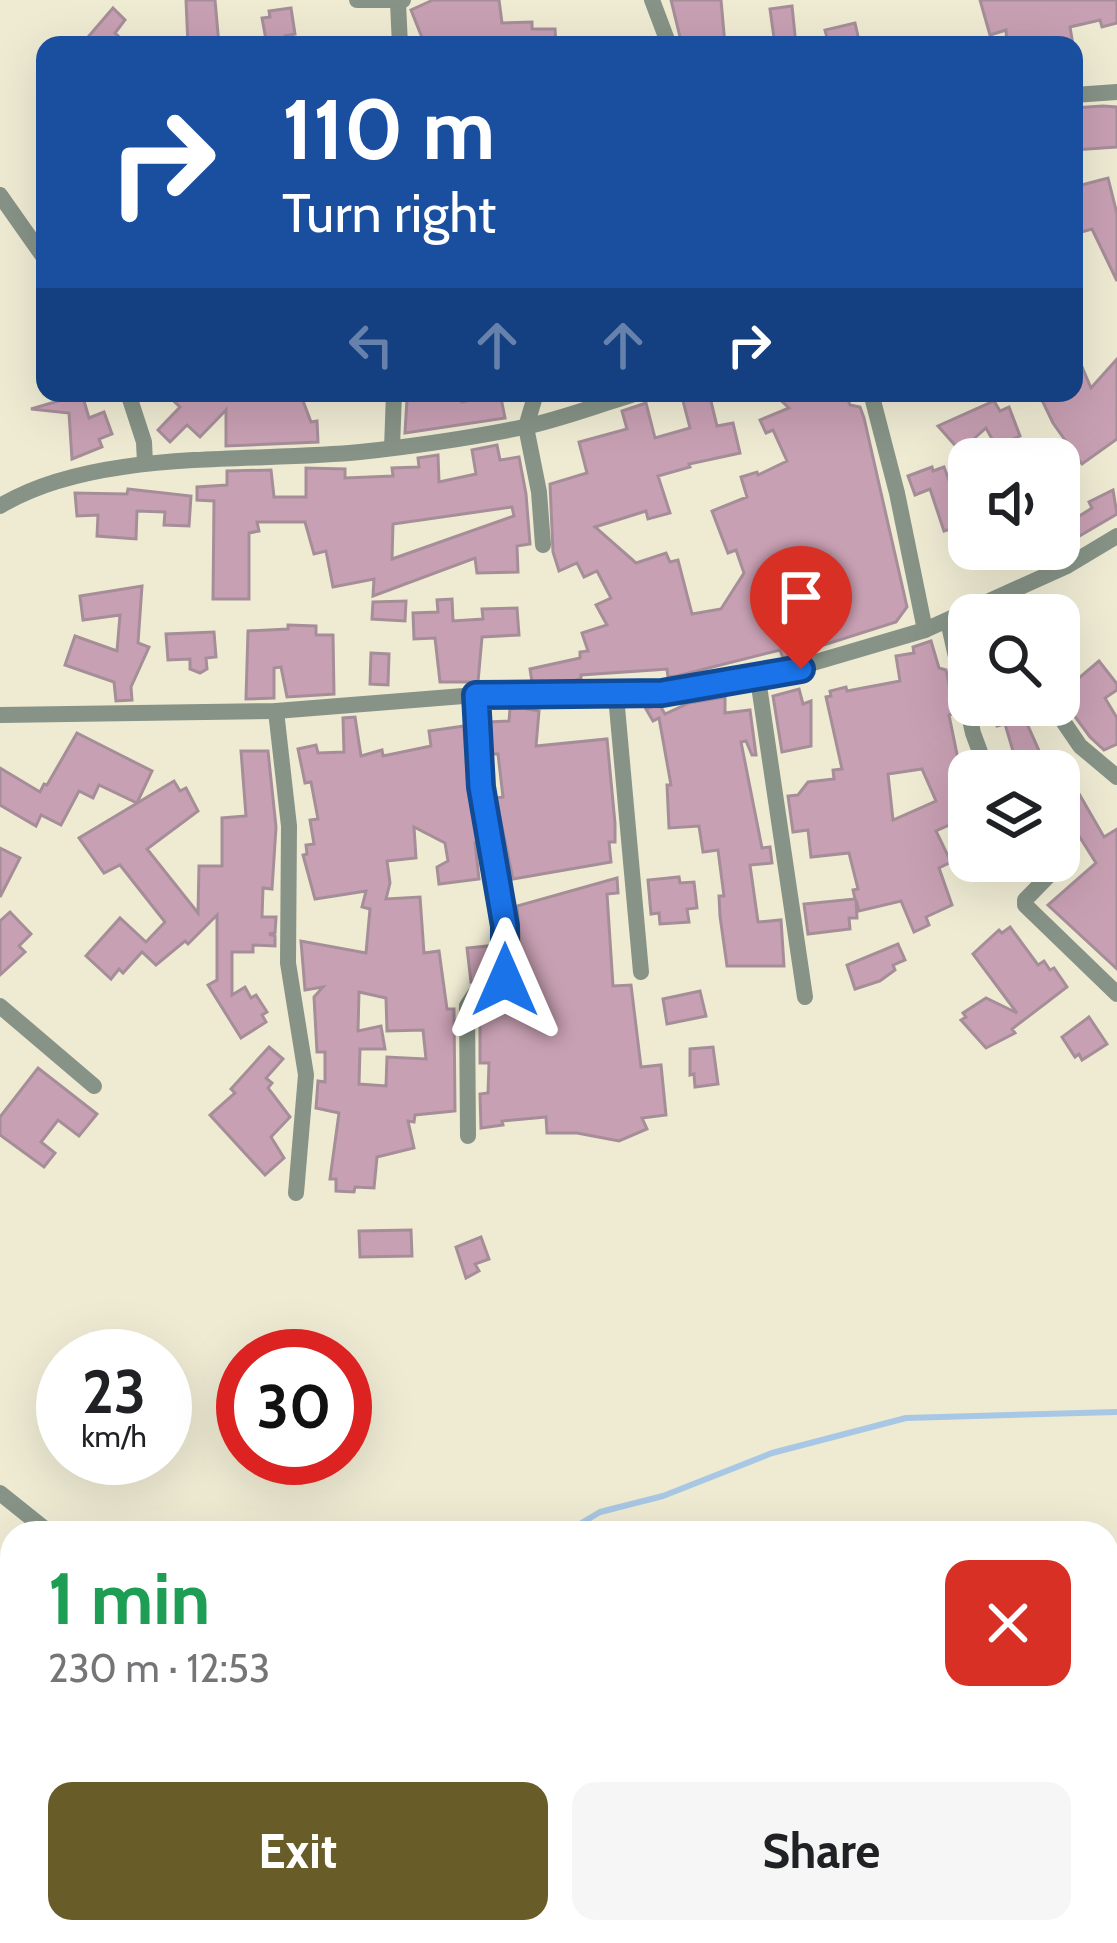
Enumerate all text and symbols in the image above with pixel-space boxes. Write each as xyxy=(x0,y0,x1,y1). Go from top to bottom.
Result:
text: 110 m xyxy=(282,78,495,180)
icon: right xyxy=(84,84,240,240)
text: Turn right xyxy=(282,180,496,246)
icon: left xyxy=(338,312,404,378)
icon: ahead xyxy=(464,312,530,378)
icon: ahead xyxy=(590,312,656,378)
icon: right xyxy=(716,312,782,378)
map controls xyxy=(948,438,1080,882)
button: sound xyxy=(948,438,1080,570)
pin xyxy=(750,546,852,669)
icon: arrive xyxy=(768,564,834,630)
button: search xyxy=(948,594,1080,726)
button: layers xyxy=(948,750,1080,882)
position arrow xyxy=(442,917,568,1043)
speed limit sign: 30 xyxy=(216,1329,372,1485)
text: 23 xyxy=(82,1355,146,1428)
text: km/h xyxy=(81,1418,147,1455)
text: 1 min xyxy=(48,1555,210,1642)
button: close xyxy=(945,1560,1071,1686)
text: 230 m · 12:53 xyxy=(48,1644,270,1692)
button: Exit xyxy=(48,1782,548,1920)
button: Share xyxy=(572,1782,1071,1920)

